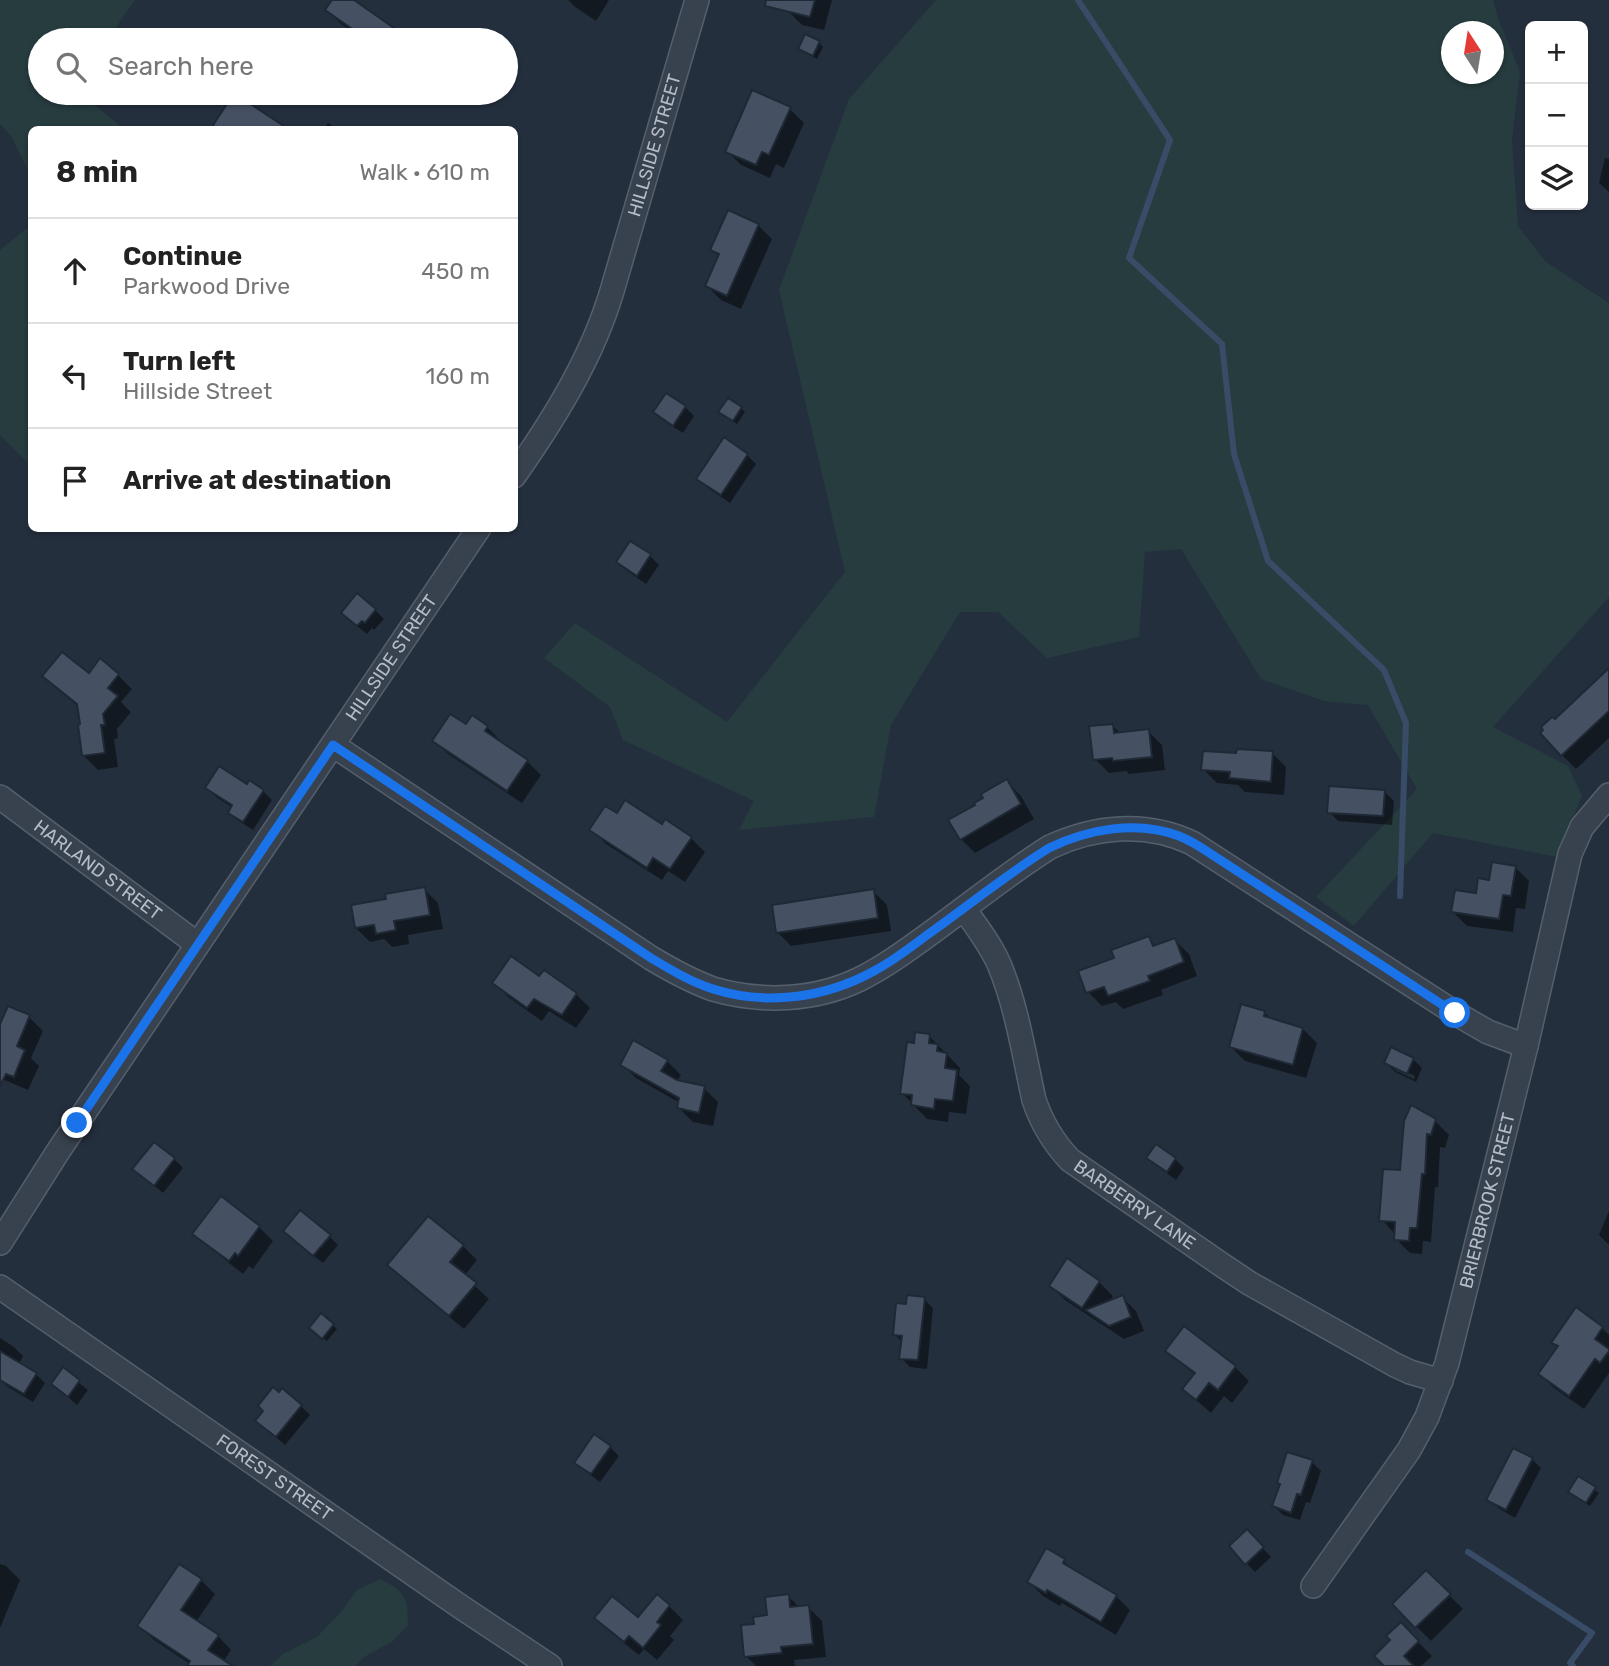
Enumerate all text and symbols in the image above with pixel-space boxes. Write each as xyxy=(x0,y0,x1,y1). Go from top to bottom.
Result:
north arrow xyxy=(1441,21,1504,84)
map controls xyxy=(1525,21,1588,210)
button: + xyxy=(1525,21,1588,84)
search box xyxy=(28,28,518,105)
icon: search xyxy=(52,48,90,86)
text: Search here xyxy=(108,51,254,82)
street label: HILLSIDE STREET xyxy=(623,71,686,219)
button: − xyxy=(1525,84,1588,147)
button: layers xyxy=(1525,147,1588,210)
text: 8 min xyxy=(56,154,138,190)
text: Walk · 610 m xyxy=(359,158,490,186)
text: Continue xyxy=(123,241,242,272)
icon: ahead xyxy=(56,252,94,290)
text: 450 m xyxy=(421,257,490,285)
text: Parkwood Drive xyxy=(123,272,290,300)
text: Turn left xyxy=(123,346,235,377)
icon: left xyxy=(56,357,94,395)
text: 160 m xyxy=(426,362,490,390)
text: Hillside Street xyxy=(123,377,272,405)
icon: arrive xyxy=(56,462,94,500)
text: Arrive at destination xyxy=(123,465,391,496)
street label: HILLSIDE STREET xyxy=(341,591,442,725)
street label: HARLAND STREET xyxy=(30,815,166,925)
route start xyxy=(1439,997,1470,1028)
route end xyxy=(61,1107,92,1138)
street label: BRIERBROOK STREET xyxy=(1455,1110,1520,1291)
street label: BARBERRY LANE xyxy=(1069,1155,1200,1254)
street label: FOREST STREET xyxy=(212,1430,337,1525)

